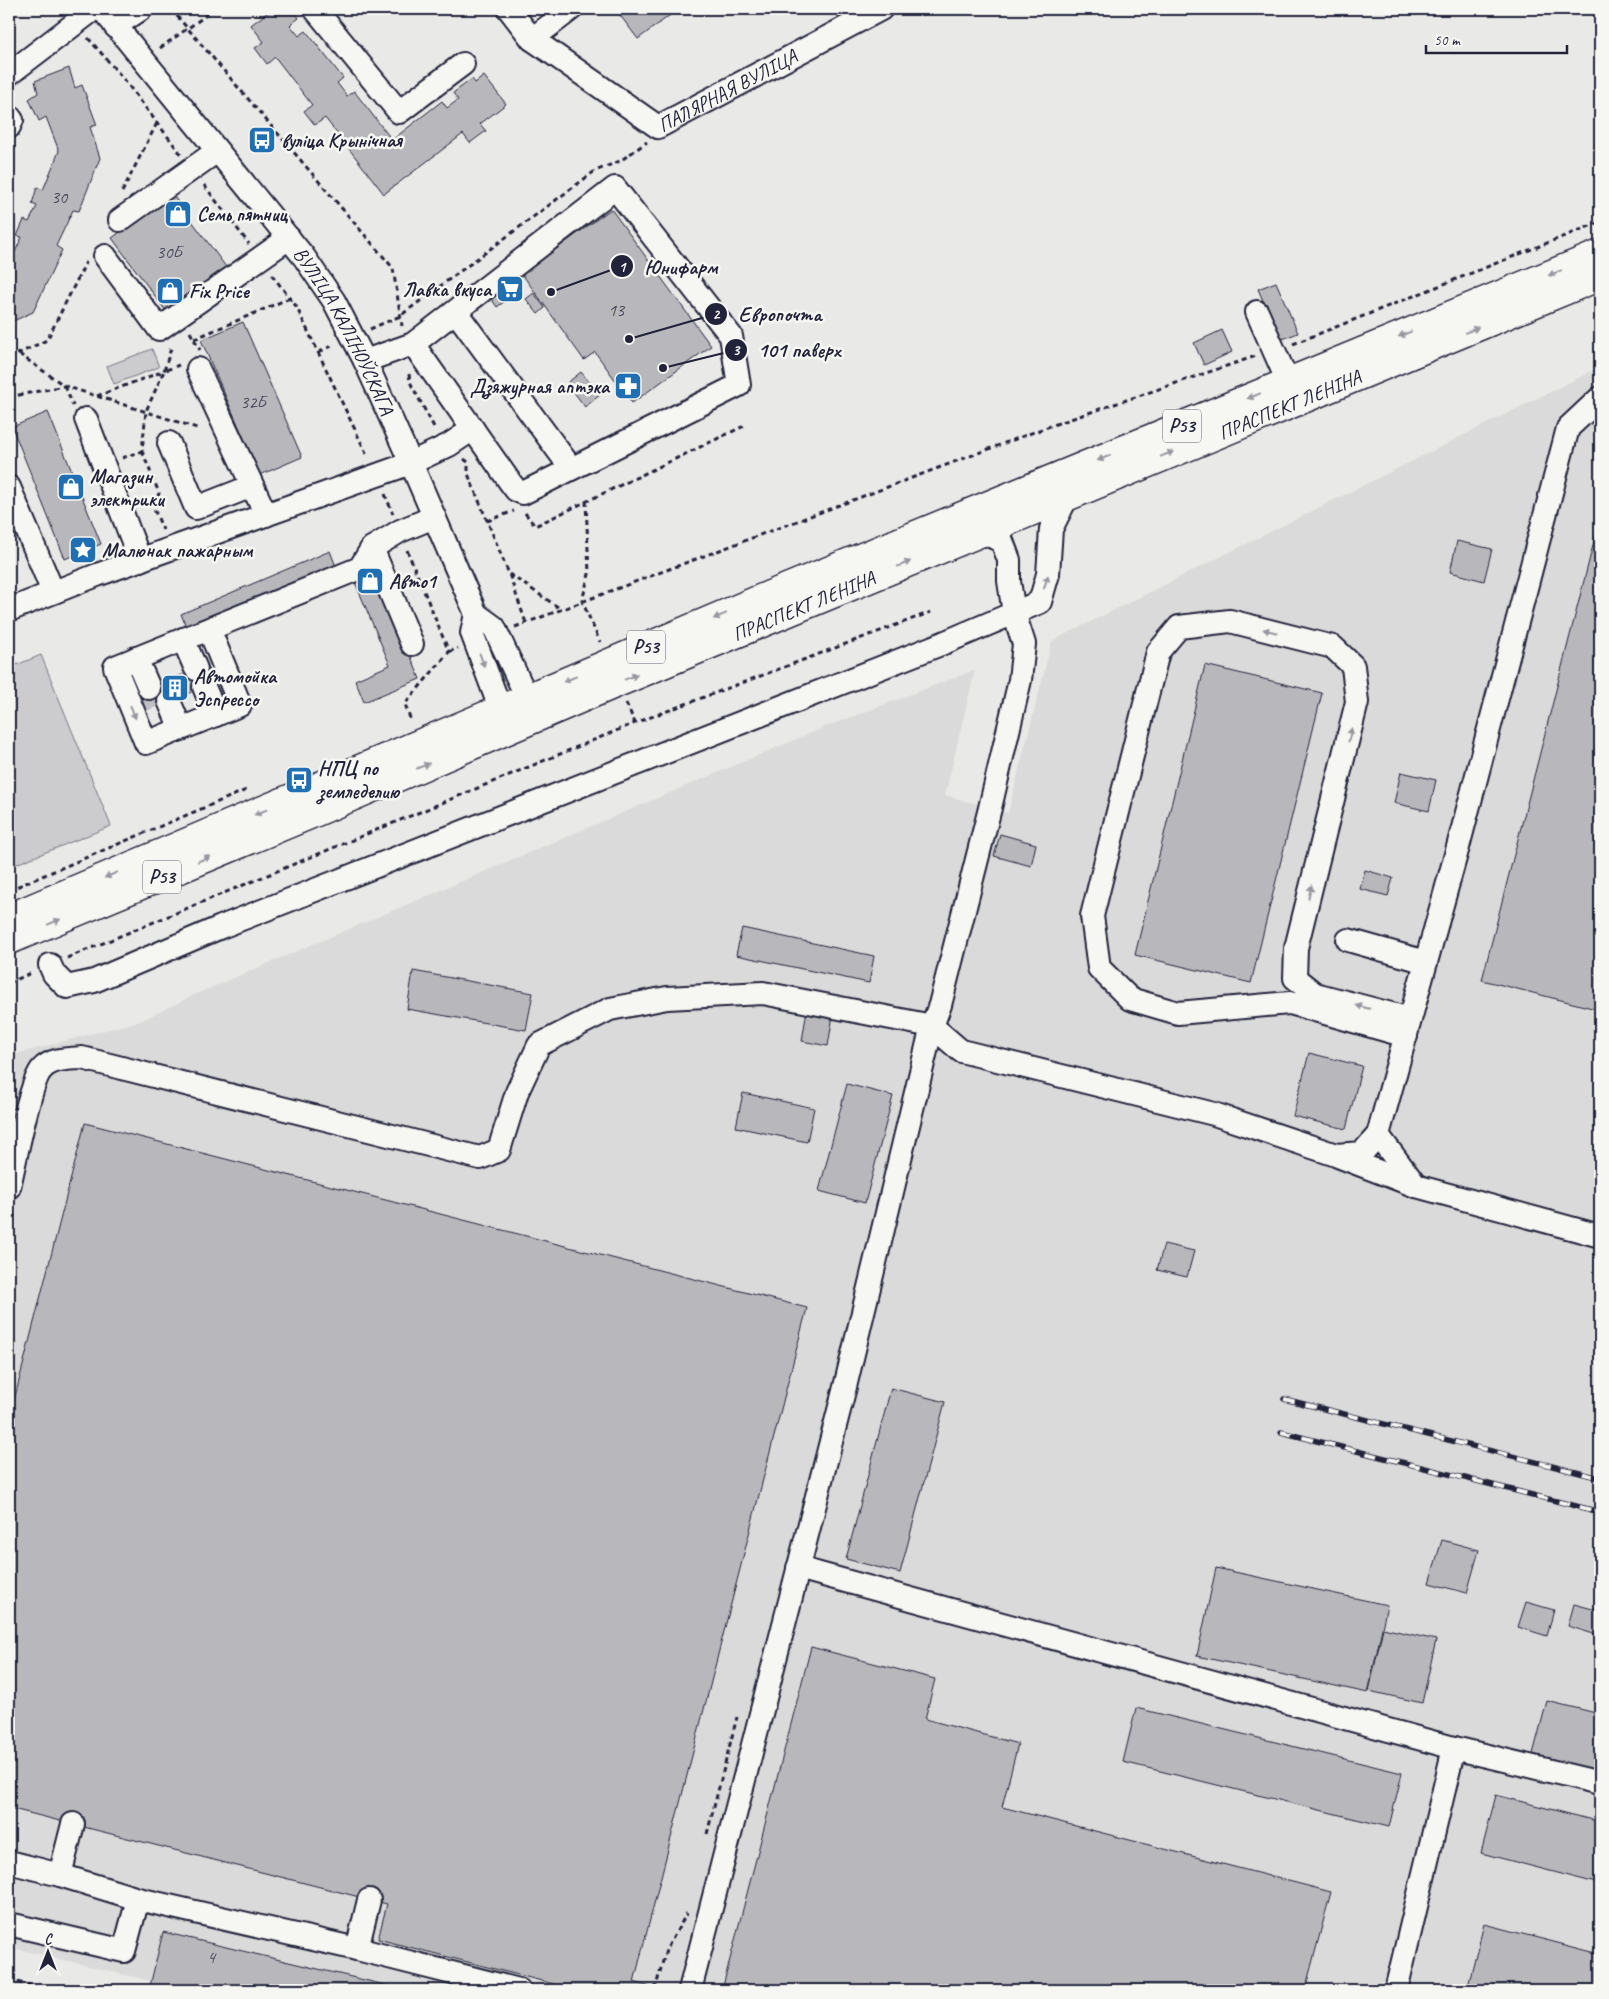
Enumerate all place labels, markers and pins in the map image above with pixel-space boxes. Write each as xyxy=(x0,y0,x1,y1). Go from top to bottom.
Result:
bus stop icon: вуліца Крынічная xyxy=(247,125,277,155)
place label: вуліца Крынічная xyxy=(281,128,404,153)
shop icon: Семь пятниц xyxy=(163,199,193,229)
place label: Семь пятниц xyxy=(197,202,289,227)
callout: Юнифарм xyxy=(609,248,727,284)
supermarket icon: Лавка вкуса xyxy=(495,274,525,304)
shop icon: Fix Price xyxy=(155,276,185,306)
place label: Лавка вкуса xyxy=(402,277,493,302)
place label: Fix Price xyxy=(189,279,250,304)
callout: Европочта xyxy=(703,296,831,332)
callout: 101 паверх xyxy=(723,332,850,368)
pharmacy icon: Дзяжурная аптэка xyxy=(613,371,643,401)
place label: Дзяжурная аптэка xyxy=(470,374,611,400)
place label: Магазин электрики xyxy=(90,464,166,512)
shop icon: Магазин электрики xyxy=(56,472,86,502)
place icon: Малюнак пажарным xyxy=(68,535,98,565)
place label: Малюнак пажарным xyxy=(102,538,254,563)
shop icon: Авто1 xyxy=(355,566,385,596)
place label: Авто1 xyxy=(389,569,438,594)
place label: Автомойка Эспрессо xyxy=(194,664,278,712)
building icon: Автомойка Эспрессо xyxy=(160,673,190,703)
place label: НПЦ по земледелию xyxy=(316,756,400,805)
bus stop icon: НПЦ по земледелию xyxy=(284,765,314,795)

